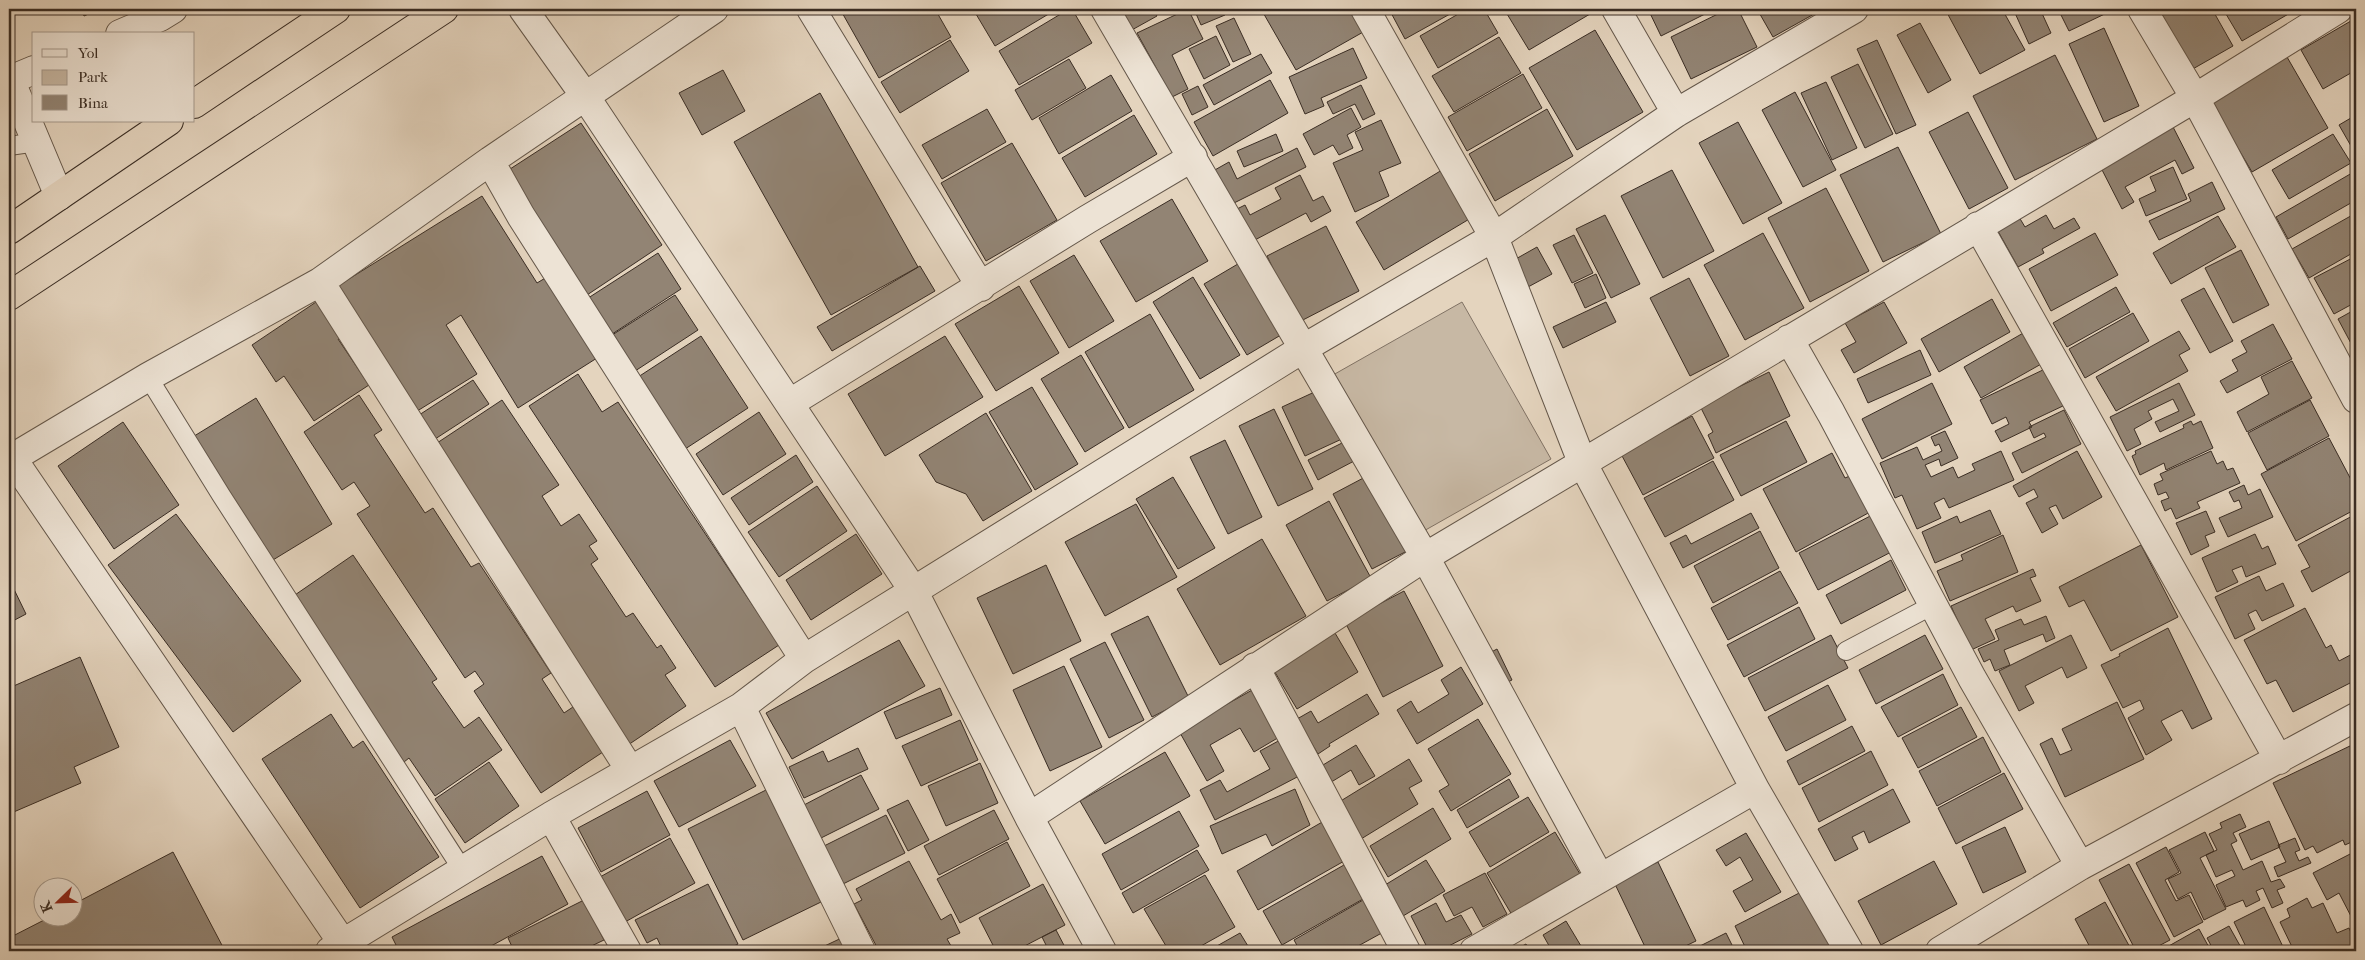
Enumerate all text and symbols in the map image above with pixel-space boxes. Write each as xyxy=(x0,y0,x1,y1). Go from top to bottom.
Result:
legend xyxy=(32,32,195,122)
text: Yol xyxy=(77,44,98,62)
text: Park xyxy=(78,68,108,86)
text: Bina xyxy=(78,94,109,112)
north arrow xyxy=(32,878,82,928)
text: K xyxy=(36,898,56,915)

